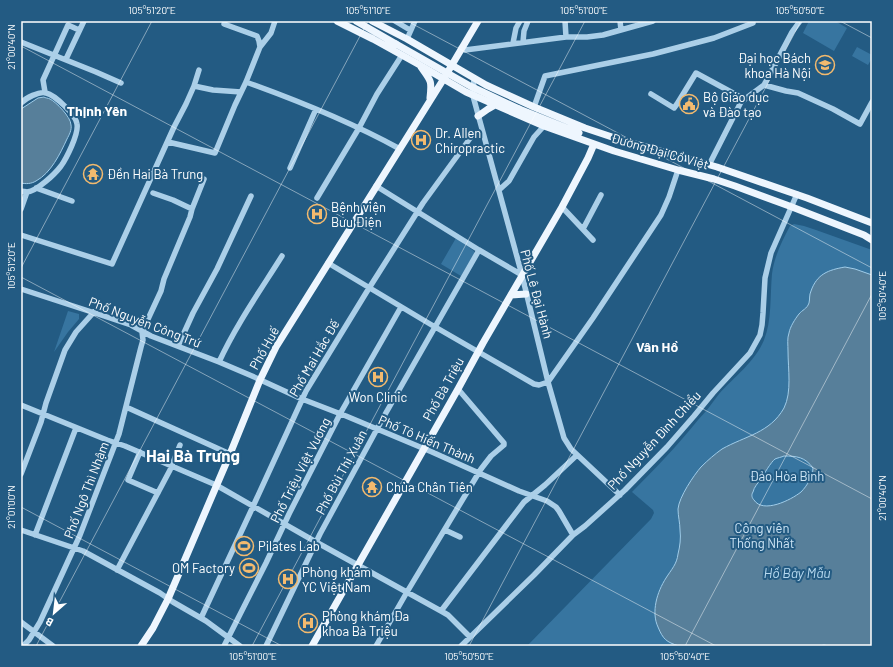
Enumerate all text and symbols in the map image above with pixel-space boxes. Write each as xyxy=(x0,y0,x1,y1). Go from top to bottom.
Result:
text: 105°51'20"E xyxy=(128,4,176,16)
text: 105°51'10"E xyxy=(345,4,391,16)
text: 105°51'00"E xyxy=(560,4,608,16)
text: 105°50'50"E xyxy=(775,4,825,16)
text: 21°00'40"N xyxy=(5,24,17,70)
place label: Đại học Bách khoa Hà Nội xyxy=(738,50,811,81)
school or university icon: Đại học Bách khoa Hà Nội xyxy=(814,54,836,76)
place label: Bộ Giáo dục và Đào tạo xyxy=(703,89,769,120)
public building icon: Bộ Giáo dục và Đào tạo xyxy=(678,93,700,115)
district label: Thịnh Yên xyxy=(67,102,127,119)
place label: Dr. Allen Chiropractic xyxy=(435,125,505,156)
hospital icon: Dr. Allen Chiropractic xyxy=(410,129,432,151)
street label: Đường Đại Cồ Việt xyxy=(609,129,711,173)
temple icon: Đền Hai Bà Trưng xyxy=(82,163,104,185)
place label: Đền Hai Bà Trưng xyxy=(107,166,203,182)
place label: Bệnh viện Bưu Điện xyxy=(331,199,386,230)
hospital icon: Bệnh viện Bưu Điện xyxy=(306,203,328,225)
text: 105°51'20"E xyxy=(5,242,17,290)
street label: Phố Lê Đại Hành xyxy=(517,248,557,340)
text: 105°50'40"E xyxy=(876,271,888,321)
street label: Phố Nguyễn Công Trứ xyxy=(87,293,204,351)
street label: Phố Mai Hắc Đế xyxy=(286,317,343,399)
street label: Phố Huế xyxy=(246,324,282,372)
district label: Vân Hồ xyxy=(636,338,678,355)
street label: Phố Bà Triệu xyxy=(419,354,467,424)
hospital icon: Won Clinic xyxy=(367,366,389,388)
street label: Phố Nguyễn Đình Chiểu xyxy=(604,387,704,493)
place label: Won Clinic xyxy=(349,389,408,405)
street label: Phố Tô Hiến Thành xyxy=(376,411,478,467)
street label: Phố Triệu Việt Vương xyxy=(267,415,333,525)
street label: Phố Bùi Thị Xuân xyxy=(312,427,370,517)
street label: Phố Ngô Thì Nhậm xyxy=(60,439,112,541)
district label: Hai Bà Trưng xyxy=(146,445,240,465)
park label: Đảo Hòa Bình xyxy=(750,468,824,484)
text: 21°00'40"N xyxy=(876,475,888,521)
temple icon: Chùa Chân Tiên xyxy=(361,476,383,498)
place label: Chùa Chân Tiên xyxy=(386,479,473,495)
text: 21°01'00"N xyxy=(5,485,17,529)
park label: Công viên Thống Nhất xyxy=(729,520,795,551)
sports icon: Pilates Lab xyxy=(233,535,255,557)
place label: Pilates Lab xyxy=(258,538,320,554)
sports icon: OM Factory xyxy=(238,557,260,579)
place label: OM Factory xyxy=(172,560,235,576)
place label: Phòng khám YC Việt Nam xyxy=(302,564,371,595)
water label: Hồ Bảy Mẫu xyxy=(763,564,831,581)
hospital icon: Phòng khám YC Việt Nam xyxy=(277,568,299,590)
north arrow xyxy=(34,593,74,633)
place label: Phòng khám Đa khoa Bà Triệu xyxy=(322,608,409,639)
hospital icon: Phòng khám Đa khoa Bà Triệu xyxy=(297,612,319,634)
text: B xyxy=(43,615,55,630)
text: 105°51'00"E xyxy=(229,650,277,662)
text: 105°50'50"E xyxy=(444,650,494,662)
text: 105°50'40"E xyxy=(660,650,710,662)

